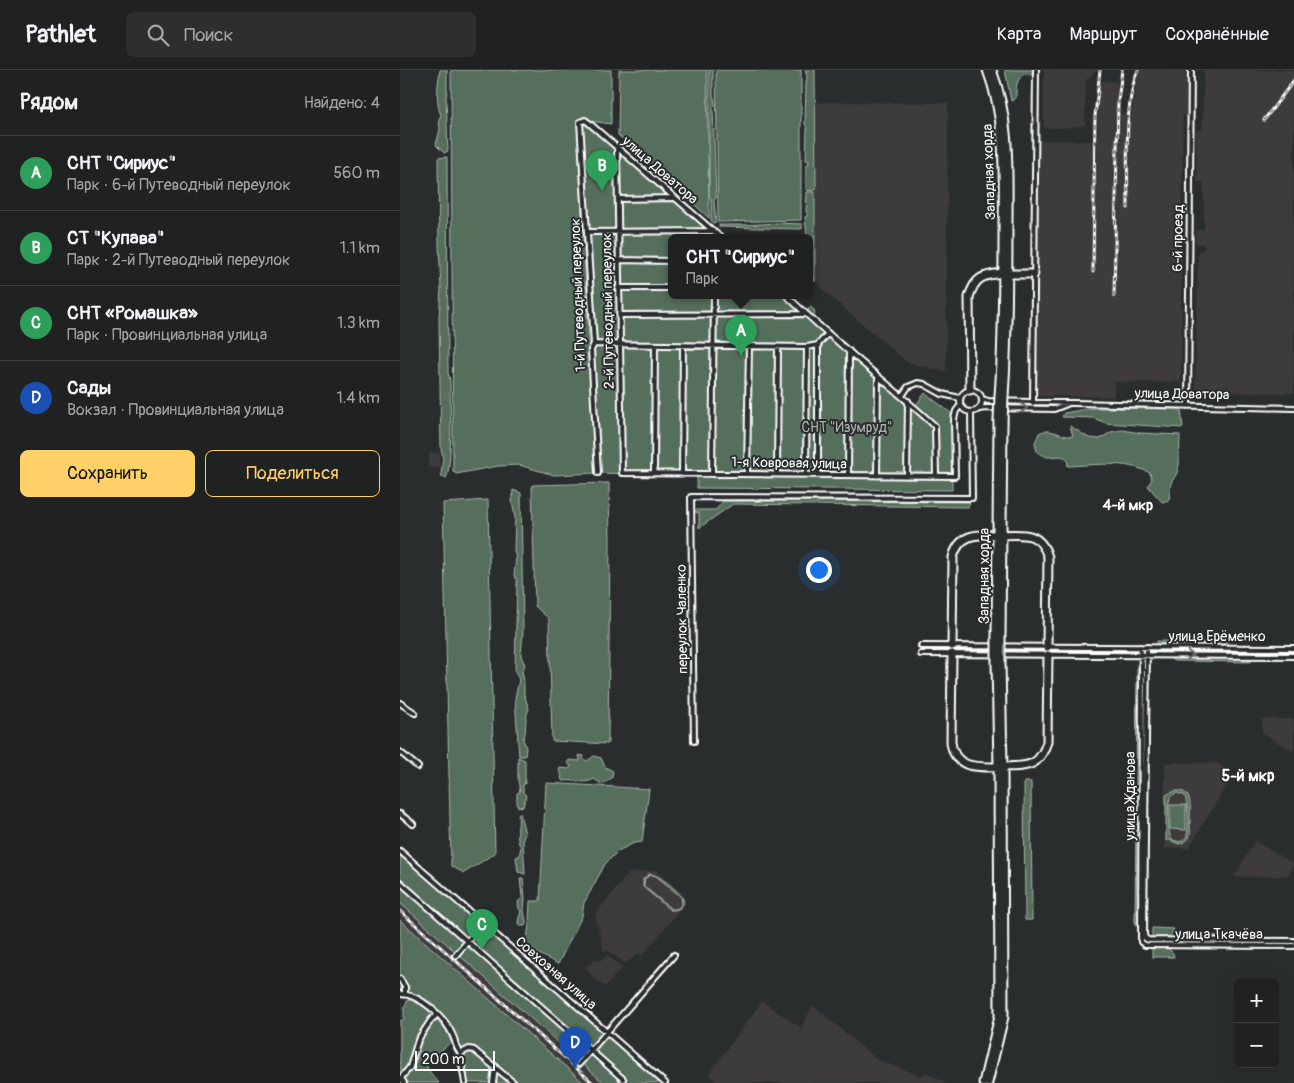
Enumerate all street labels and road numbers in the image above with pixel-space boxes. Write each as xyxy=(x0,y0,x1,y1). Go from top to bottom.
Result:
street label: Западная хорда xyxy=(979,124,999,220)
street label: улица Доватора xyxy=(618,132,701,208)
street label: 6-й проезд xyxy=(1169,204,1187,272)
street label: 1-й Путеводный переулок xyxy=(567,218,589,372)
street label: 2-й Путеводный переулок xyxy=(598,233,618,389)
street label: улица Доватора xyxy=(1133,385,1230,403)
street label: 1-я Ковровая улица xyxy=(731,453,847,473)
street label: Западная хорда xyxy=(976,528,993,624)
street label: переулок Чаленко xyxy=(673,564,691,674)
street label: улица Ерёменко xyxy=(1167,628,1266,645)
street label: улица Жданова xyxy=(1122,751,1139,842)
street label: улица Ткачёва xyxy=(1174,926,1263,943)
street label: Совхозная улица xyxy=(512,933,600,1013)

